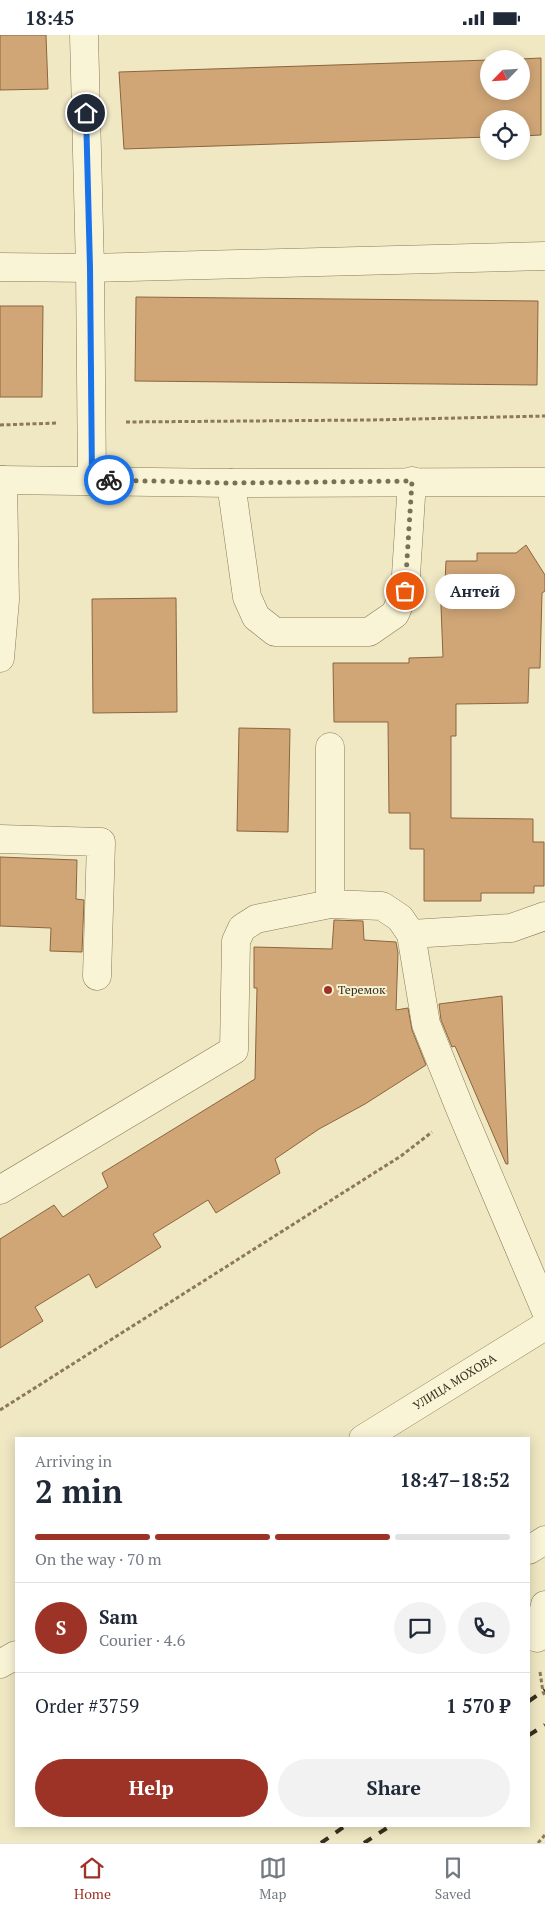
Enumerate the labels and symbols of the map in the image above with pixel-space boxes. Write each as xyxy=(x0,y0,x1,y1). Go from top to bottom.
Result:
north arrow xyxy=(480,50,530,100)
pin xyxy=(65,92,107,134)
courier xyxy=(84,455,134,505)
pin xyxy=(384,570,426,612)
callout: Антей xyxy=(435,573,515,609)
place label: Теремок xyxy=(338,982,386,997)
marker: Теремок xyxy=(322,984,334,996)
street label: УЛИЦА МОХОВА xyxy=(410,1350,499,1413)

